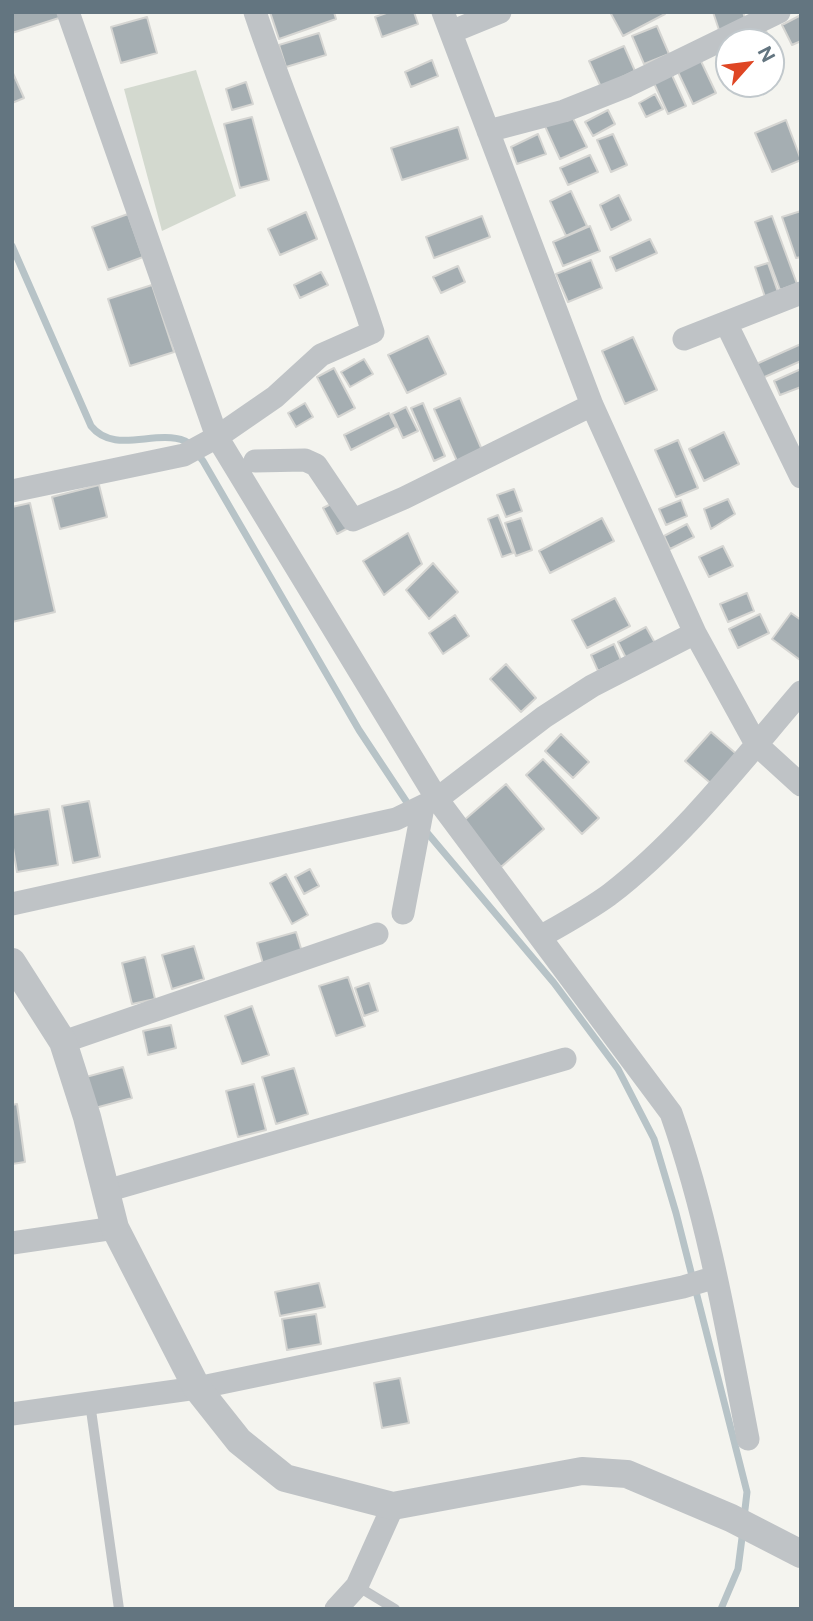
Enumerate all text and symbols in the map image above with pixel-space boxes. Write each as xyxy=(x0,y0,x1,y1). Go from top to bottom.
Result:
north arrow xyxy=(715,28,785,98)
text: N xyxy=(754,42,780,66)

